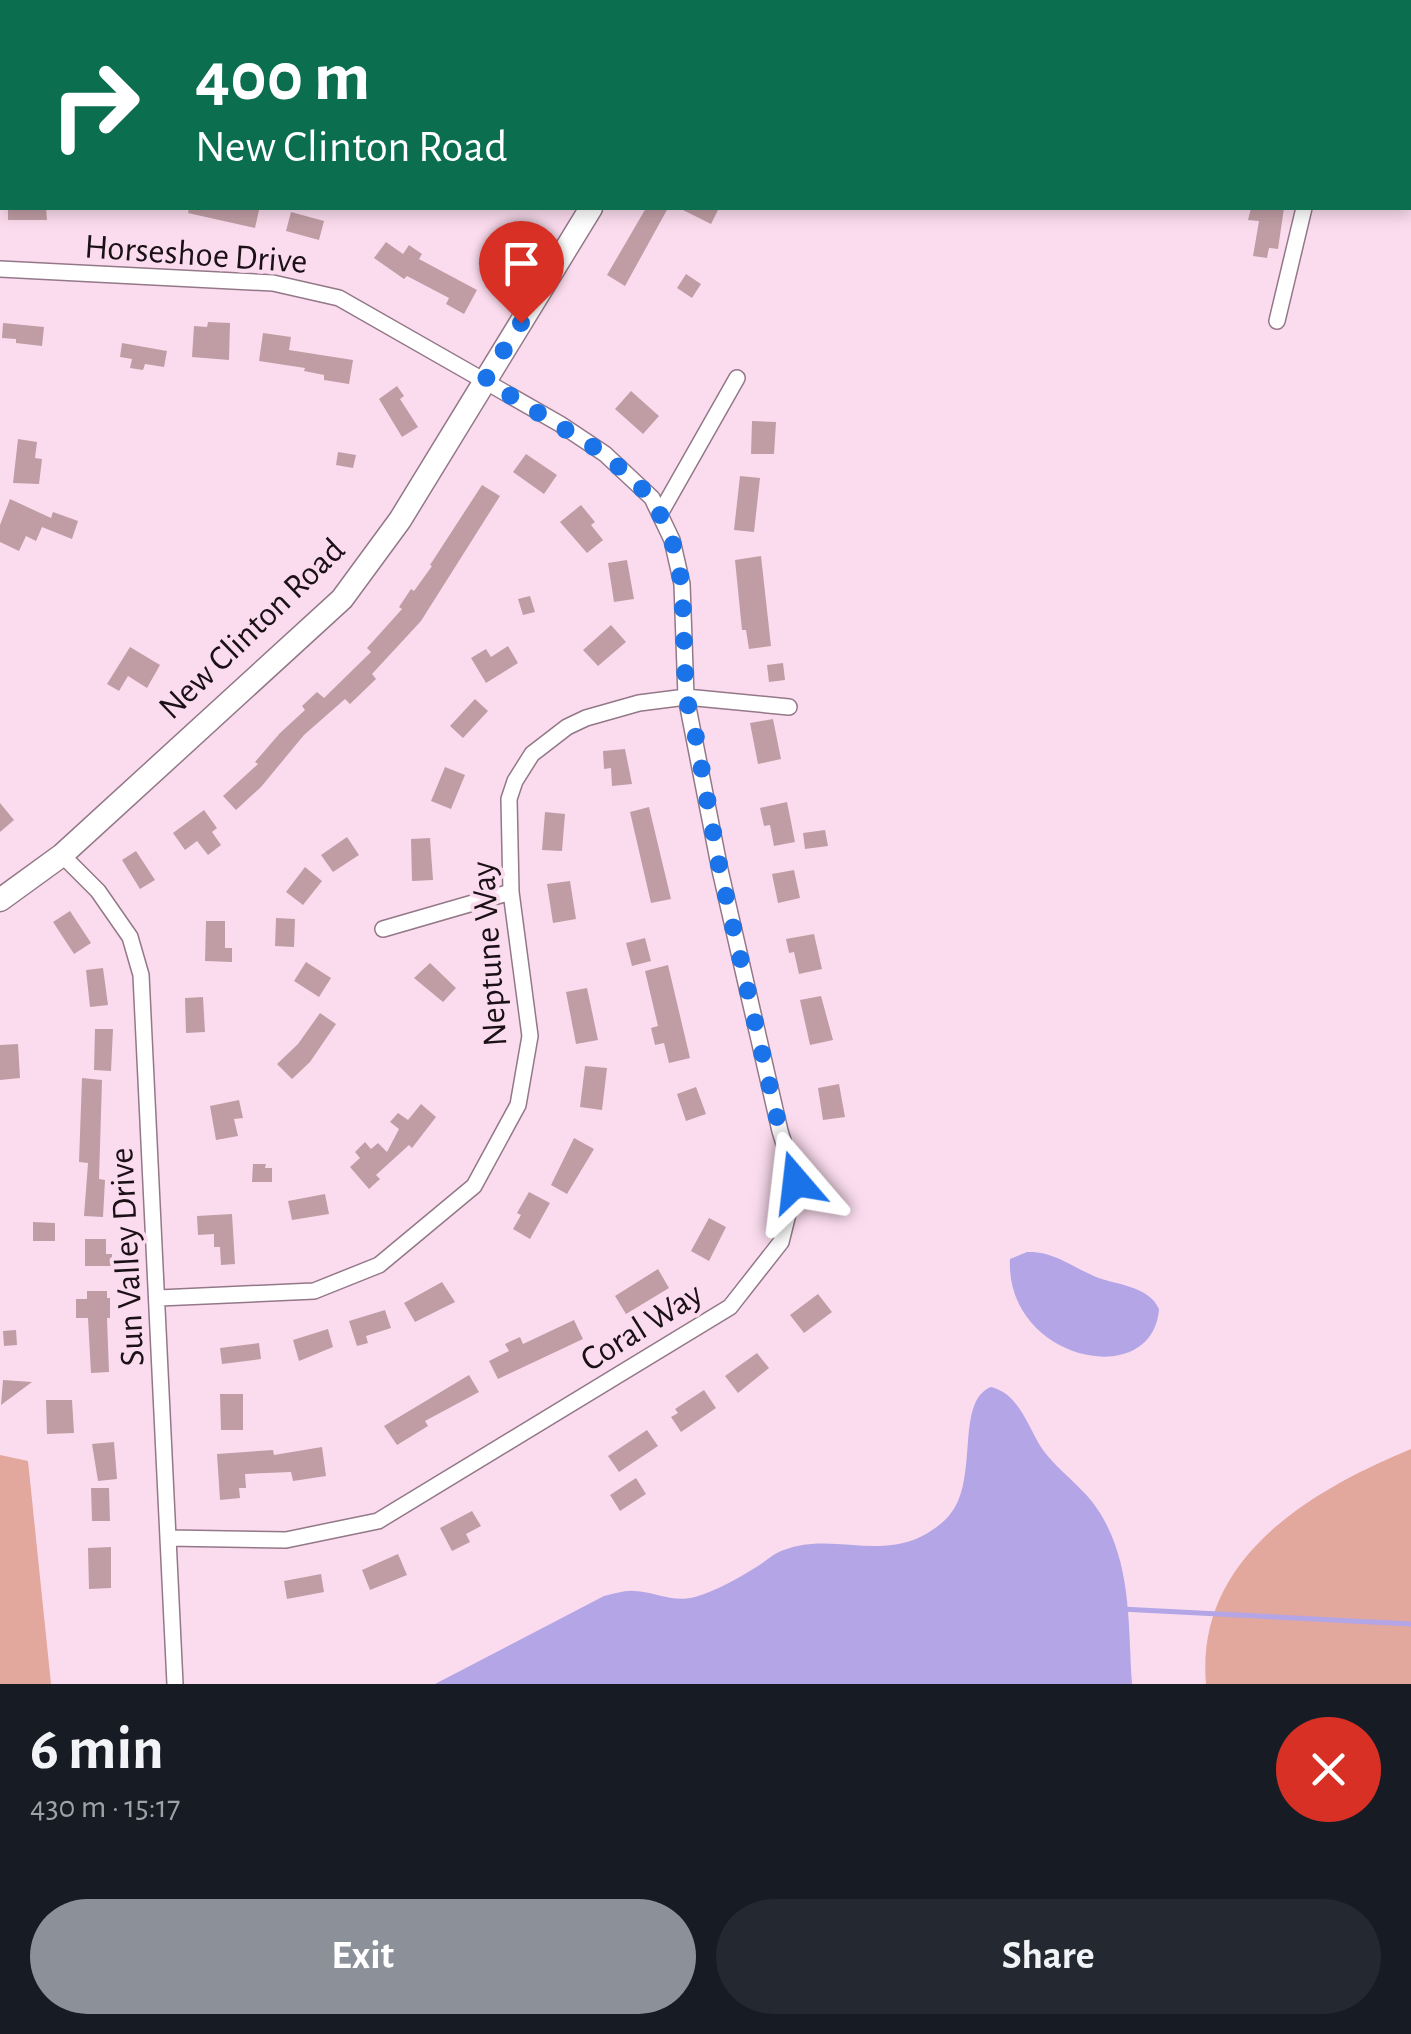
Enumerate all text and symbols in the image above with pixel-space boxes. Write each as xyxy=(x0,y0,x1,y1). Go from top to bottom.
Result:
icon: right xyxy=(30,40,160,170)
text: 400 m xyxy=(195,43,370,113)
text: New Clinton Road xyxy=(195,125,507,170)
pin xyxy=(479,221,564,324)
street label: Horseshoe Drive xyxy=(83,229,309,280)
icon: arrive xyxy=(494,236,549,291)
street label: New Clinton Road xyxy=(152,532,352,726)
street label: Neptune Way xyxy=(466,860,513,1048)
position arrow xyxy=(744,1130,848,1234)
street label: Sun Valley Drive xyxy=(104,1147,151,1367)
street label: Coral Way xyxy=(575,1276,709,1378)
button: close xyxy=(1276,1717,1381,1822)
text: 6 min xyxy=(30,1720,164,1780)
text: 430 m · 15:17 xyxy=(30,1791,180,1823)
button: Exit xyxy=(30,1899,696,2014)
button: Share xyxy=(716,1899,1381,2014)

